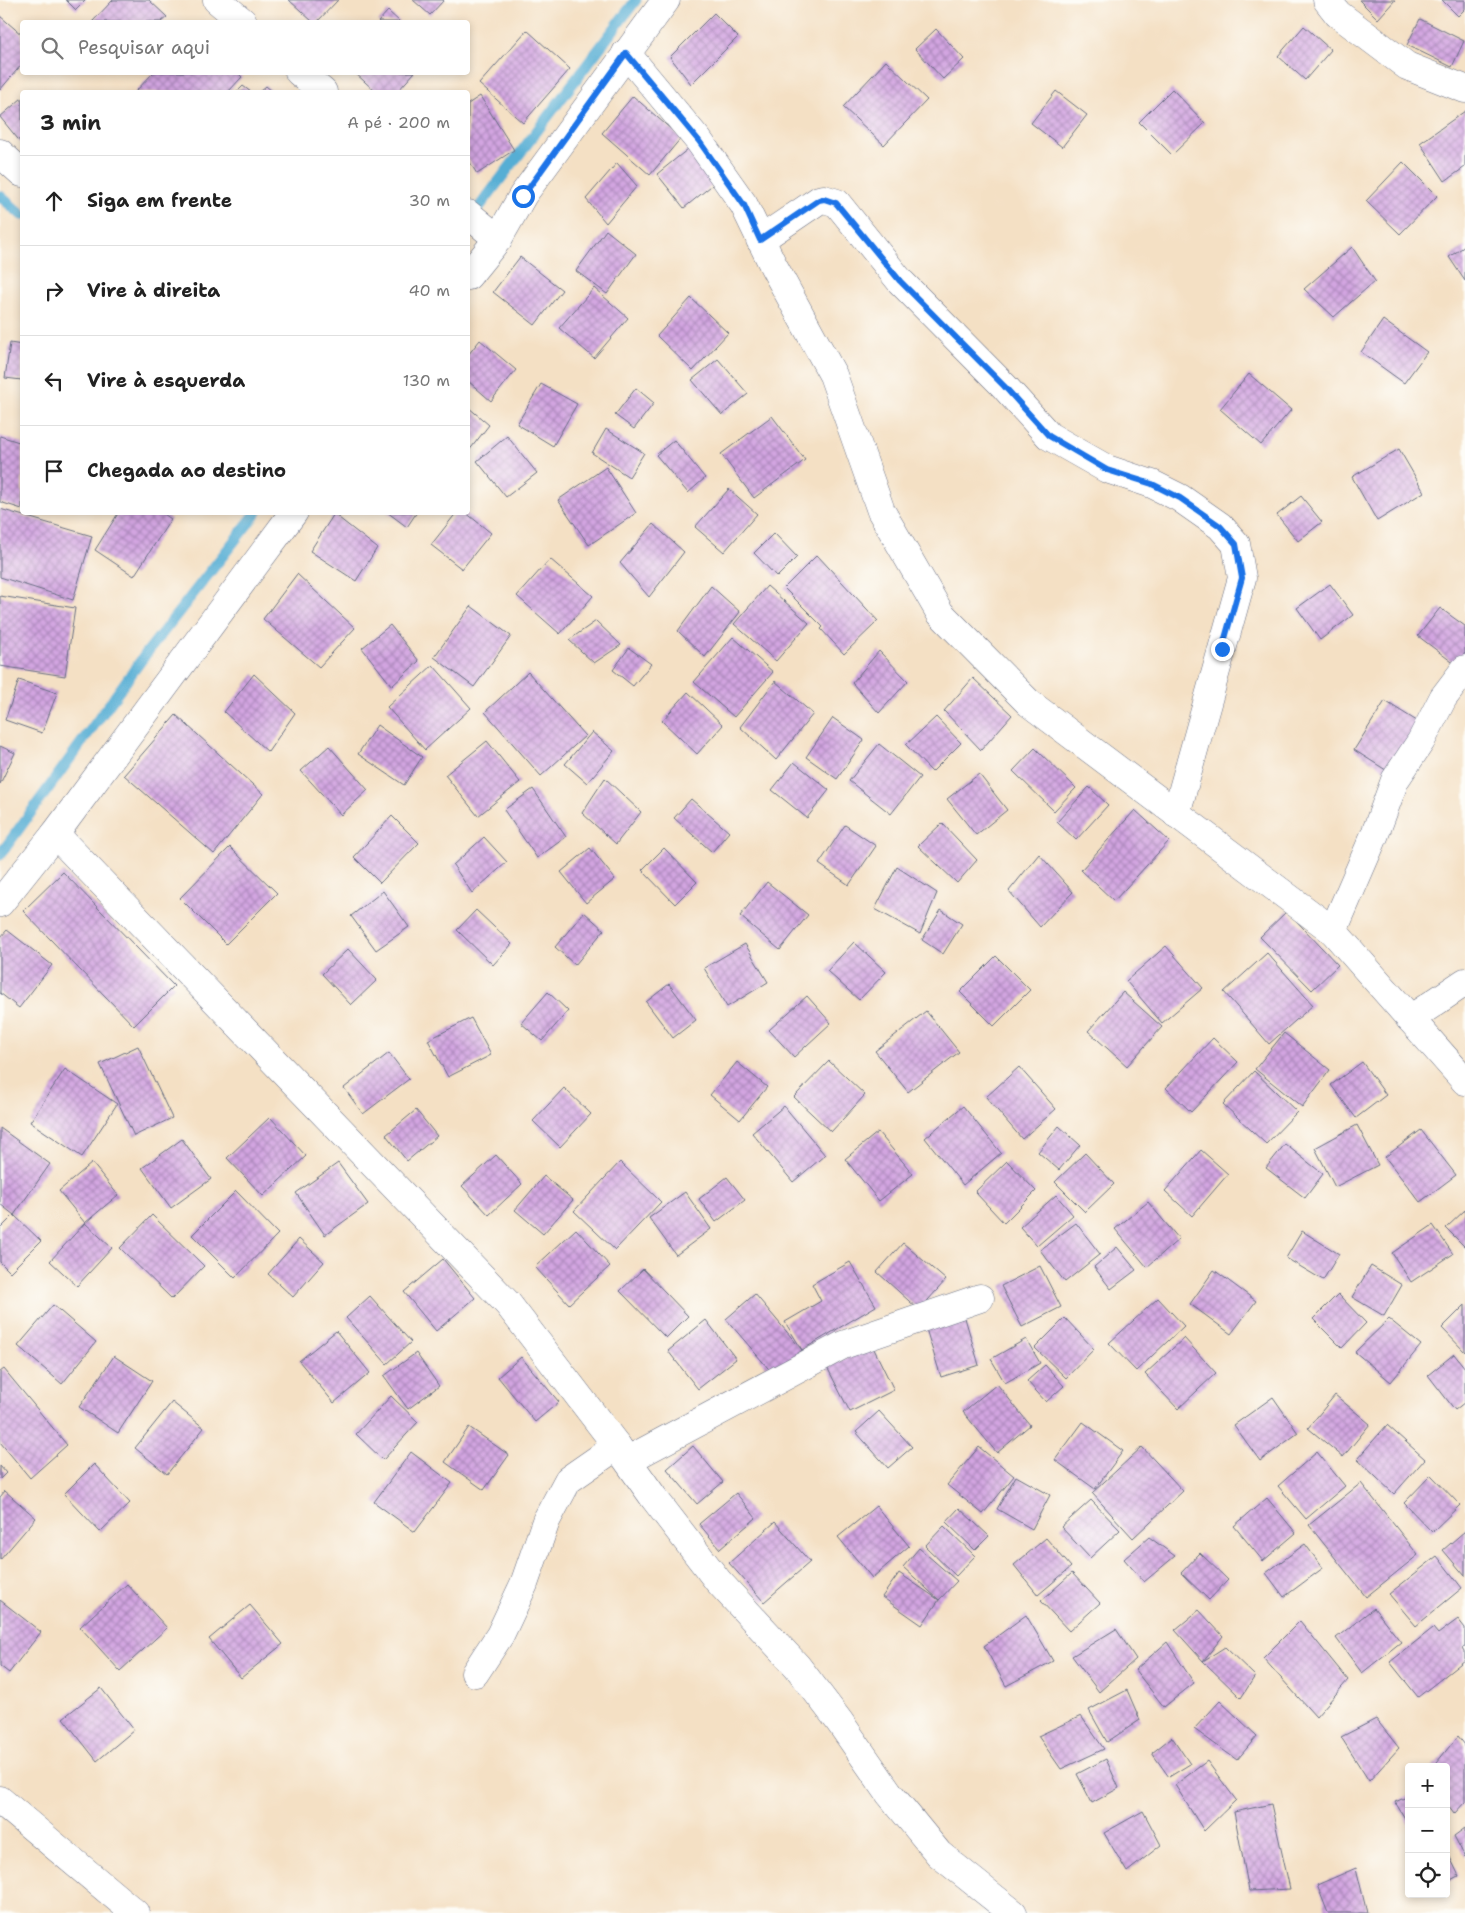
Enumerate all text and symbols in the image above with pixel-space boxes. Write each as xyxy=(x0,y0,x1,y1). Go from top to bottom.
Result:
search box xyxy=(20,20,470,75)
icon: search xyxy=(38,34,66,62)
text: Pesquisar aqui xyxy=(78,35,210,60)
text: 3 min xyxy=(40,109,101,137)
text: A pé · 200 m xyxy=(347,112,450,133)
route start xyxy=(512,185,535,208)
icon: ahead xyxy=(40,187,68,215)
text: Siga em frente xyxy=(87,188,232,213)
text: 30 m xyxy=(409,190,450,211)
icon: right xyxy=(40,277,68,305)
text: Vire à direita xyxy=(87,278,220,303)
text: 40 m xyxy=(408,280,450,301)
icon: left xyxy=(40,367,68,395)
text: Vire à esquerda xyxy=(87,368,245,393)
text: 130 m xyxy=(403,370,450,391)
icon: arrive xyxy=(40,457,68,485)
text: Chegada ao destino xyxy=(87,458,286,483)
route end xyxy=(1211,638,1234,661)
map controls xyxy=(1405,1763,1450,1898)
button: + xyxy=(1405,1763,1450,1808)
button: − xyxy=(1405,1808,1450,1853)
button: locate xyxy=(1405,1853,1450,1898)

